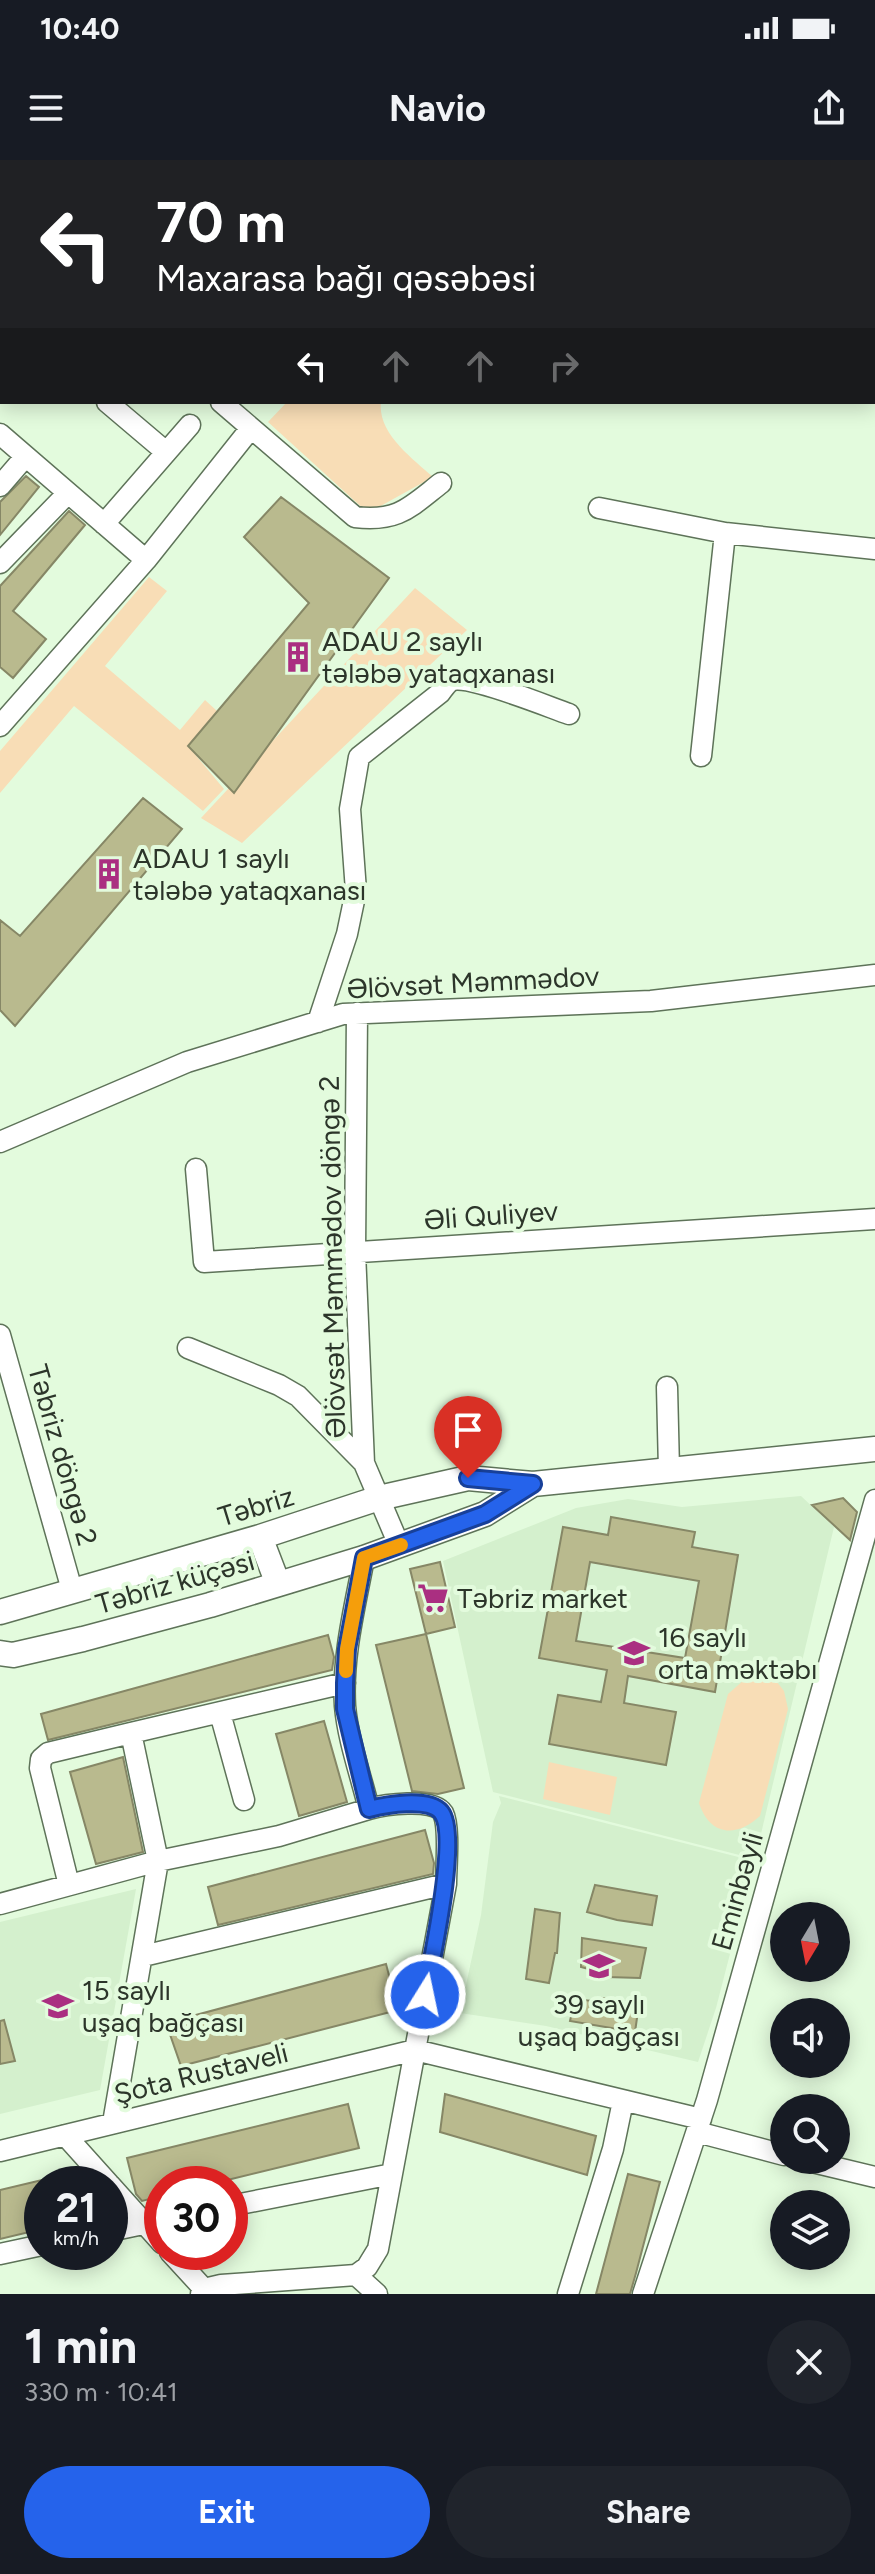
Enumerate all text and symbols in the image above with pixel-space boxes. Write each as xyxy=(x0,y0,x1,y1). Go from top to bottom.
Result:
text: 10:40 xyxy=(40,10,120,47)
icon: menu xyxy=(24,86,68,130)
icon: share xyxy=(807,86,851,130)
text: Navio xyxy=(389,87,486,130)
text: 70 m xyxy=(156,189,286,256)
icon: left xyxy=(24,192,128,296)
text: Maxarasa bağı qəsəbəsi xyxy=(156,257,536,300)
icon: left xyxy=(290,344,334,388)
icon: ahead xyxy=(374,344,418,388)
icon: ahead xyxy=(458,344,502,388)
icon: right xyxy=(542,344,586,388)
place label: ADAU 2 saylı tələbə yataqxanası xyxy=(322,624,555,690)
building icon: ADAU 2 saylı tələbə yataqxanası xyxy=(281,640,315,674)
place label: ADAU 1 saylı tələbə yataqxanası xyxy=(133,841,366,907)
building icon: ADAU 1 saylı tələbə yataqxanası xyxy=(92,857,126,891)
street label: Əlövsət Məmmədov xyxy=(346,958,601,1006)
street label: Əlövsət Məmmədov döngə 2 xyxy=(312,1075,352,1439)
street label: Əli Quliyev xyxy=(423,1193,560,1237)
street label: Təbriz döngə 2 xyxy=(21,1360,105,1550)
pin xyxy=(434,1396,502,1478)
icon: arrive xyxy=(446,1408,490,1452)
street label: Təbriz xyxy=(214,1478,298,1534)
street label: Təbriz küçəsi xyxy=(92,1543,258,1621)
supermarket icon: Təbriz market xyxy=(416,1581,450,1615)
place label: Təbriz market xyxy=(457,1581,628,1615)
place label: 16 saylı orta məktəbı xyxy=(658,1620,817,1686)
school or university icon: 16 saylı orta məktəbı xyxy=(617,1636,651,1670)
street label: Eminbəyli xyxy=(704,1828,770,1954)
north arrow xyxy=(770,1902,850,1982)
map controls xyxy=(770,1902,850,2270)
school or university icon: 39 saylı uşaq bağçası xyxy=(582,1949,616,1983)
position arrow xyxy=(383,1953,467,2037)
place label: 15 saylı uşaq bağçası xyxy=(82,1973,244,2039)
place label: 39 saylı uşaq bağçası xyxy=(518,1987,680,2053)
school or university icon: 15 saylı uşaq bağçası xyxy=(41,1989,75,2023)
button: sound xyxy=(770,1998,850,2078)
street label: Şota Rustaveli xyxy=(110,2035,292,2111)
button: search xyxy=(770,2094,850,2174)
speed limit sign: 30 xyxy=(144,2166,248,2270)
text: 21 xyxy=(56,2184,96,2232)
button: layers xyxy=(770,2190,850,2270)
text: km/h xyxy=(53,2226,99,2250)
text: 1 min xyxy=(24,2317,137,2375)
button: close xyxy=(767,2320,851,2404)
text: 330 m · 10:41 xyxy=(24,2376,178,2408)
button: Exit xyxy=(24,2466,430,2558)
button: Share xyxy=(446,2466,851,2558)

